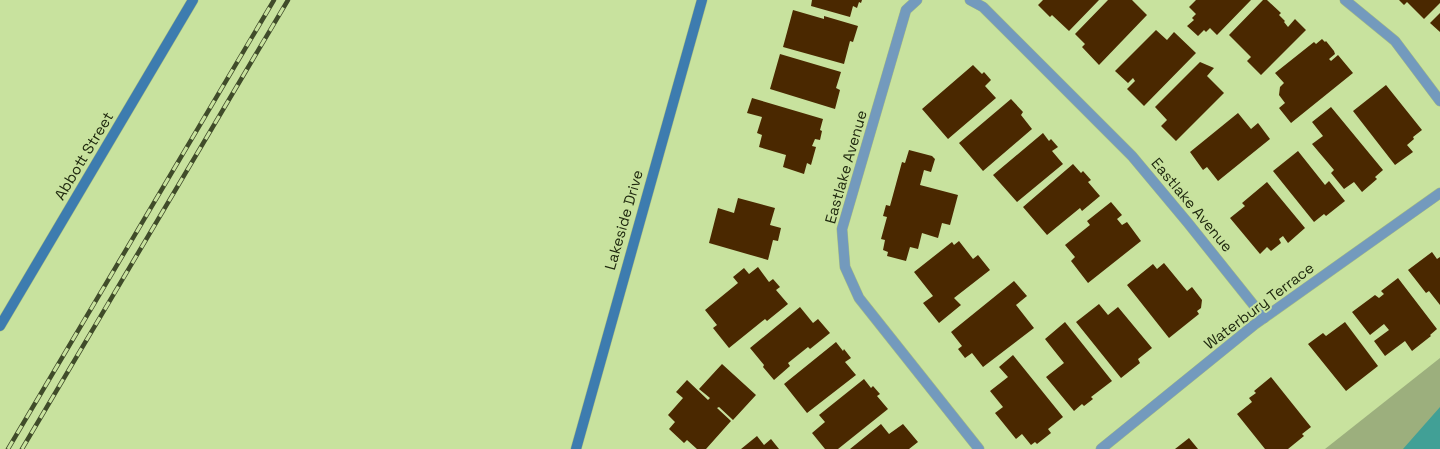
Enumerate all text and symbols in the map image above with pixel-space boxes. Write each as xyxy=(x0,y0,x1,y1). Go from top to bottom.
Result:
street label: Abbott Street xyxy=(50,108,117,203)
street label: Eastlake Avenue xyxy=(820,108,871,226)
street label: Eastlake Avenue xyxy=(1147,154,1237,256)
street label: Lakeside Drive xyxy=(600,167,647,272)
street label: Waterbury Terrace xyxy=(1200,258,1318,353)

